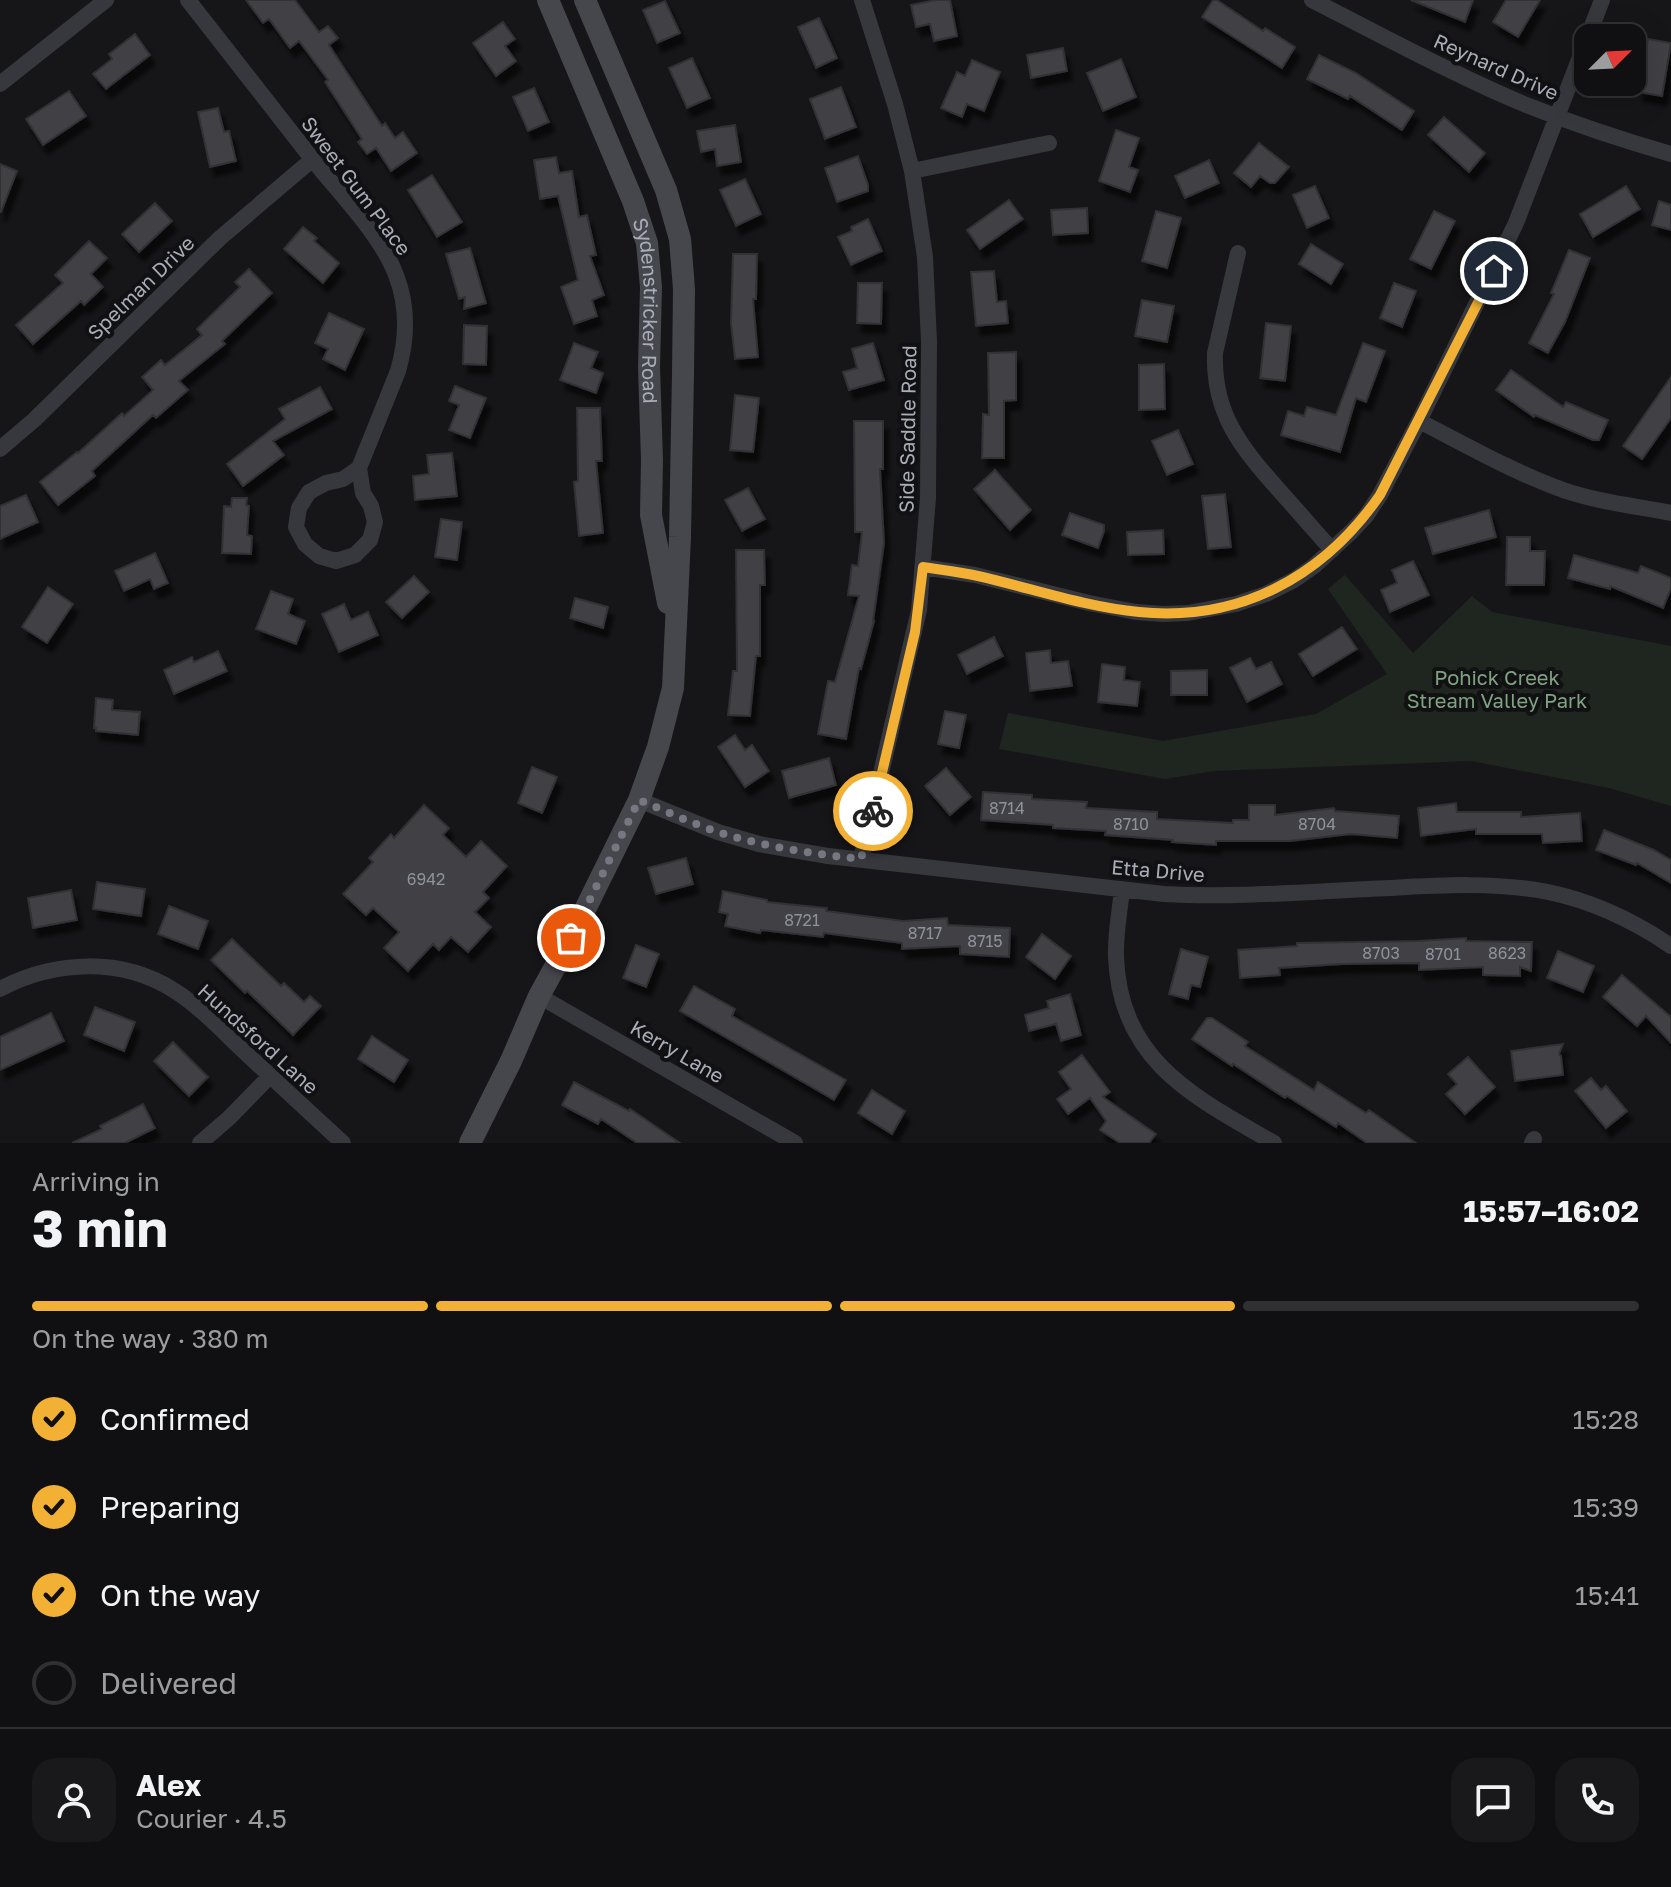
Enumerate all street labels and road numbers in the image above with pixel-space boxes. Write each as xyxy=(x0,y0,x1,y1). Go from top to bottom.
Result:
street label: Reynard Drive xyxy=(1430,28,1562,104)
street label: Sweet Gum Place xyxy=(297,111,417,259)
street label: Sydenstricker Road xyxy=(628,214,664,404)
street label: Spelman Drive xyxy=(82,230,199,344)
street label: Side Saddle Road xyxy=(894,345,920,513)
street label: Etta Drive xyxy=(1110,854,1206,886)
street label: Hundsford Lane xyxy=(194,978,324,1098)
street label: Kerry Lane xyxy=(626,1015,729,1088)

